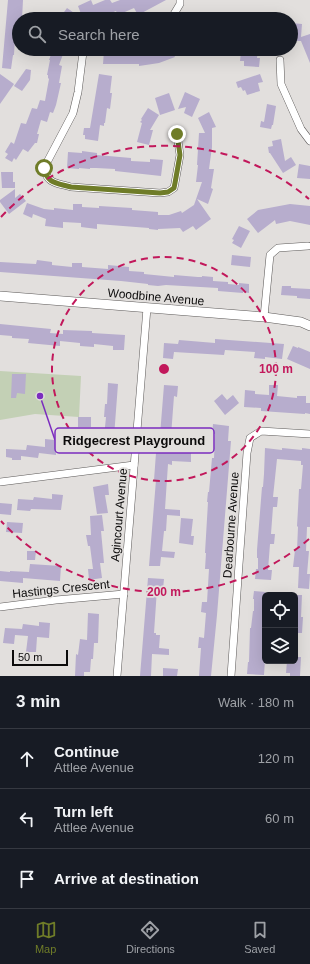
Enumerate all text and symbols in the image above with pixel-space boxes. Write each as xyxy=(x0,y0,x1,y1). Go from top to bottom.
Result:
search box xyxy=(12,12,298,56)
icon: search xyxy=(26,23,48,45)
text: Search here xyxy=(58,26,140,43)
route end xyxy=(168,125,186,143)
route start xyxy=(35,159,53,177)
street label: Woodbine Avenue xyxy=(107,286,205,308)
centre of rings xyxy=(157,362,171,376)
text: 100 m xyxy=(259,362,293,376)
callout: Ridgecrest Playground xyxy=(55,428,214,453)
text: Ridgecrest Playground xyxy=(63,433,205,448)
street label: Agincourt Avenue xyxy=(108,467,130,562)
street label: Dearbourne Avenue xyxy=(220,471,242,579)
street label: Hastings Crescent xyxy=(12,577,111,601)
text: 200 m xyxy=(147,585,181,599)
map controls xyxy=(262,592,298,664)
button: locate xyxy=(262,592,298,628)
button: layers xyxy=(262,628,298,664)
scale bar xyxy=(12,648,68,667)
text: 50 m xyxy=(18,651,42,663)
text: 3 min xyxy=(16,692,60,711)
text: Walk · 180 m xyxy=(218,695,294,710)
text: Continue xyxy=(54,743,119,760)
icon: ahead xyxy=(16,748,38,770)
text: 120 m xyxy=(258,751,294,766)
text: Attlee Avenue xyxy=(54,760,134,775)
text: Turn left xyxy=(54,803,113,820)
icon: left xyxy=(16,808,38,830)
text: 60 m xyxy=(265,811,294,826)
text: Attlee Avenue xyxy=(54,820,134,835)
icon: arrive xyxy=(16,868,38,890)
text: Arrive at destination xyxy=(54,870,199,887)
tab: Map xyxy=(35,919,57,955)
tab: Directions xyxy=(126,919,175,955)
tab: Saved xyxy=(244,919,275,955)

